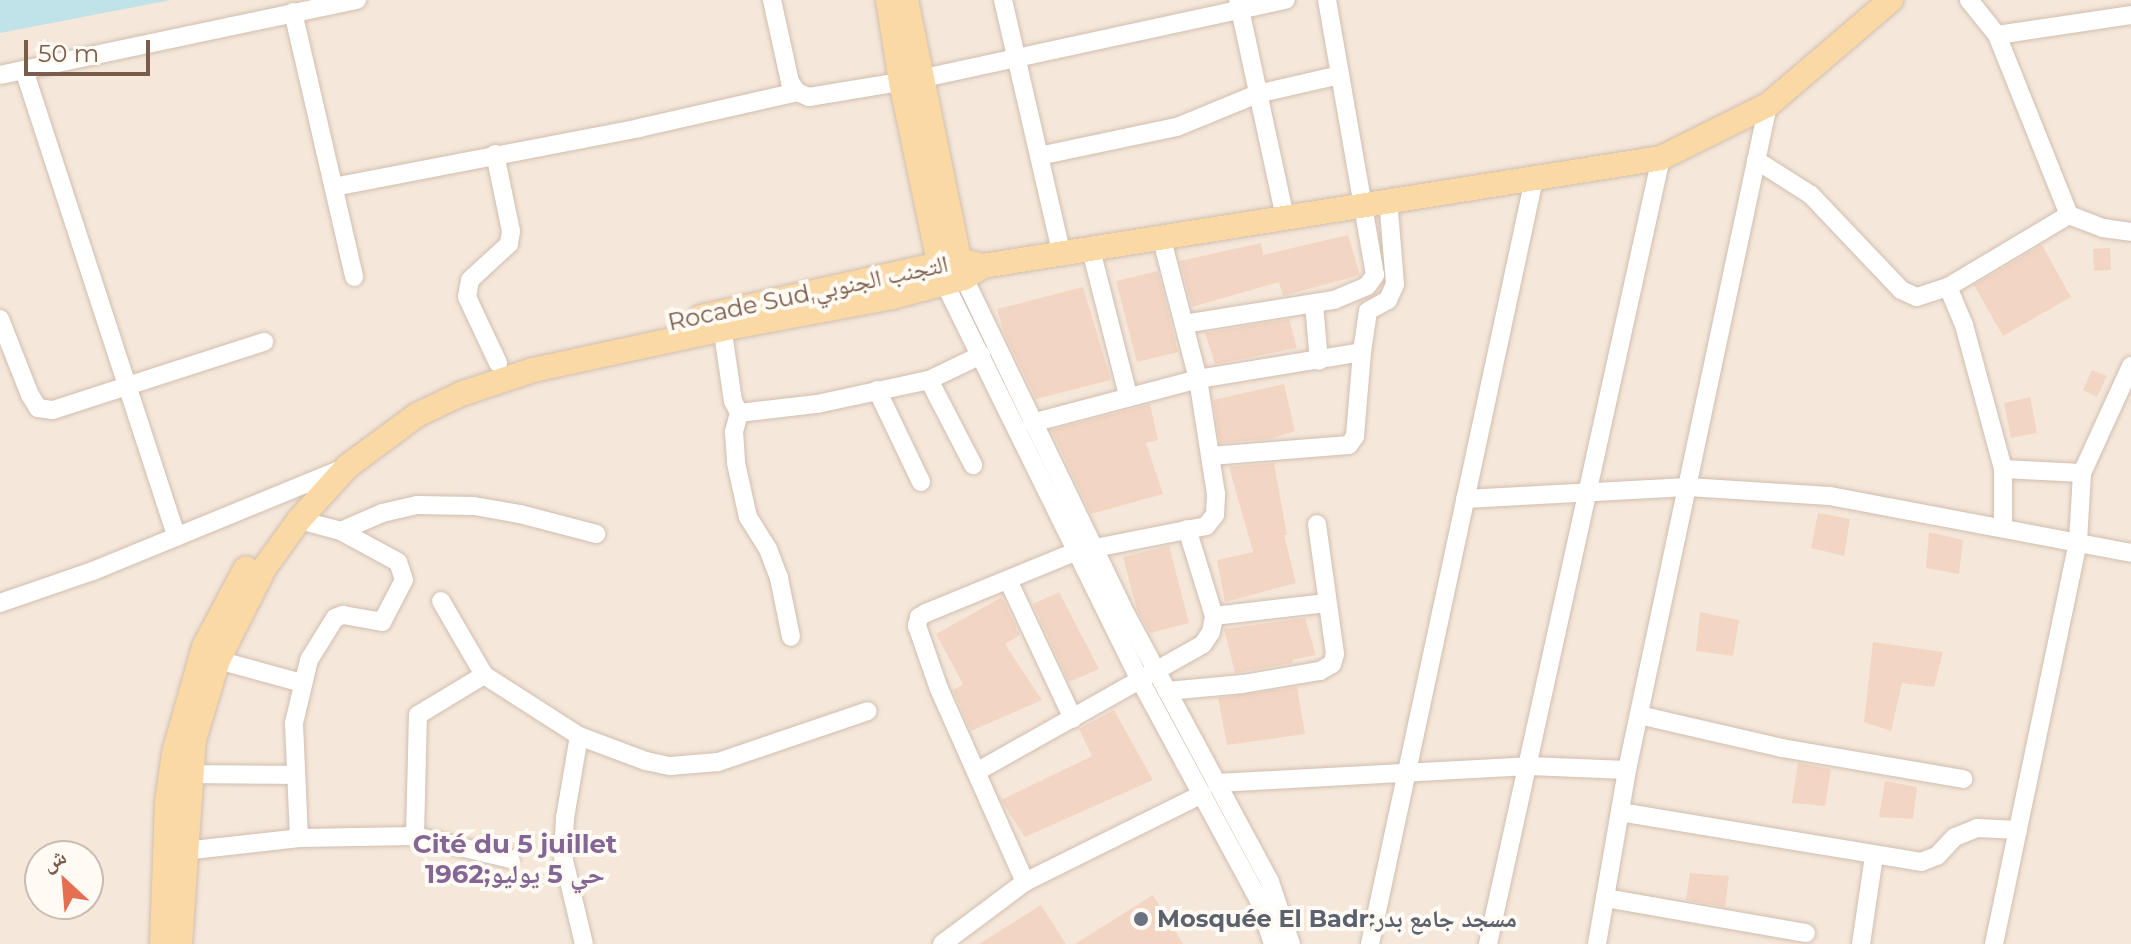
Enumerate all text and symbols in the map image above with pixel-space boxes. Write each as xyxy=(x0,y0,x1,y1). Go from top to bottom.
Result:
scale bar xyxy=(28,24,154,74)
text: 50 m xyxy=(38,39,99,68)
street label: Rocade Sud,التجنب الجنوبي xyxy=(665,249,951,337)
district label: Cité du 5 juillet 1962;حي 5 يوليو xyxy=(413,829,617,890)
north arrow xyxy=(24,840,104,920)
text: ش xyxy=(38,843,71,877)
place label: Mosquée El Badr;مسجد جامع بدر xyxy=(1157,905,1517,933)
marker: Mosquée El Badr;مسجد جامع بدر xyxy=(1132,910,1150,928)

